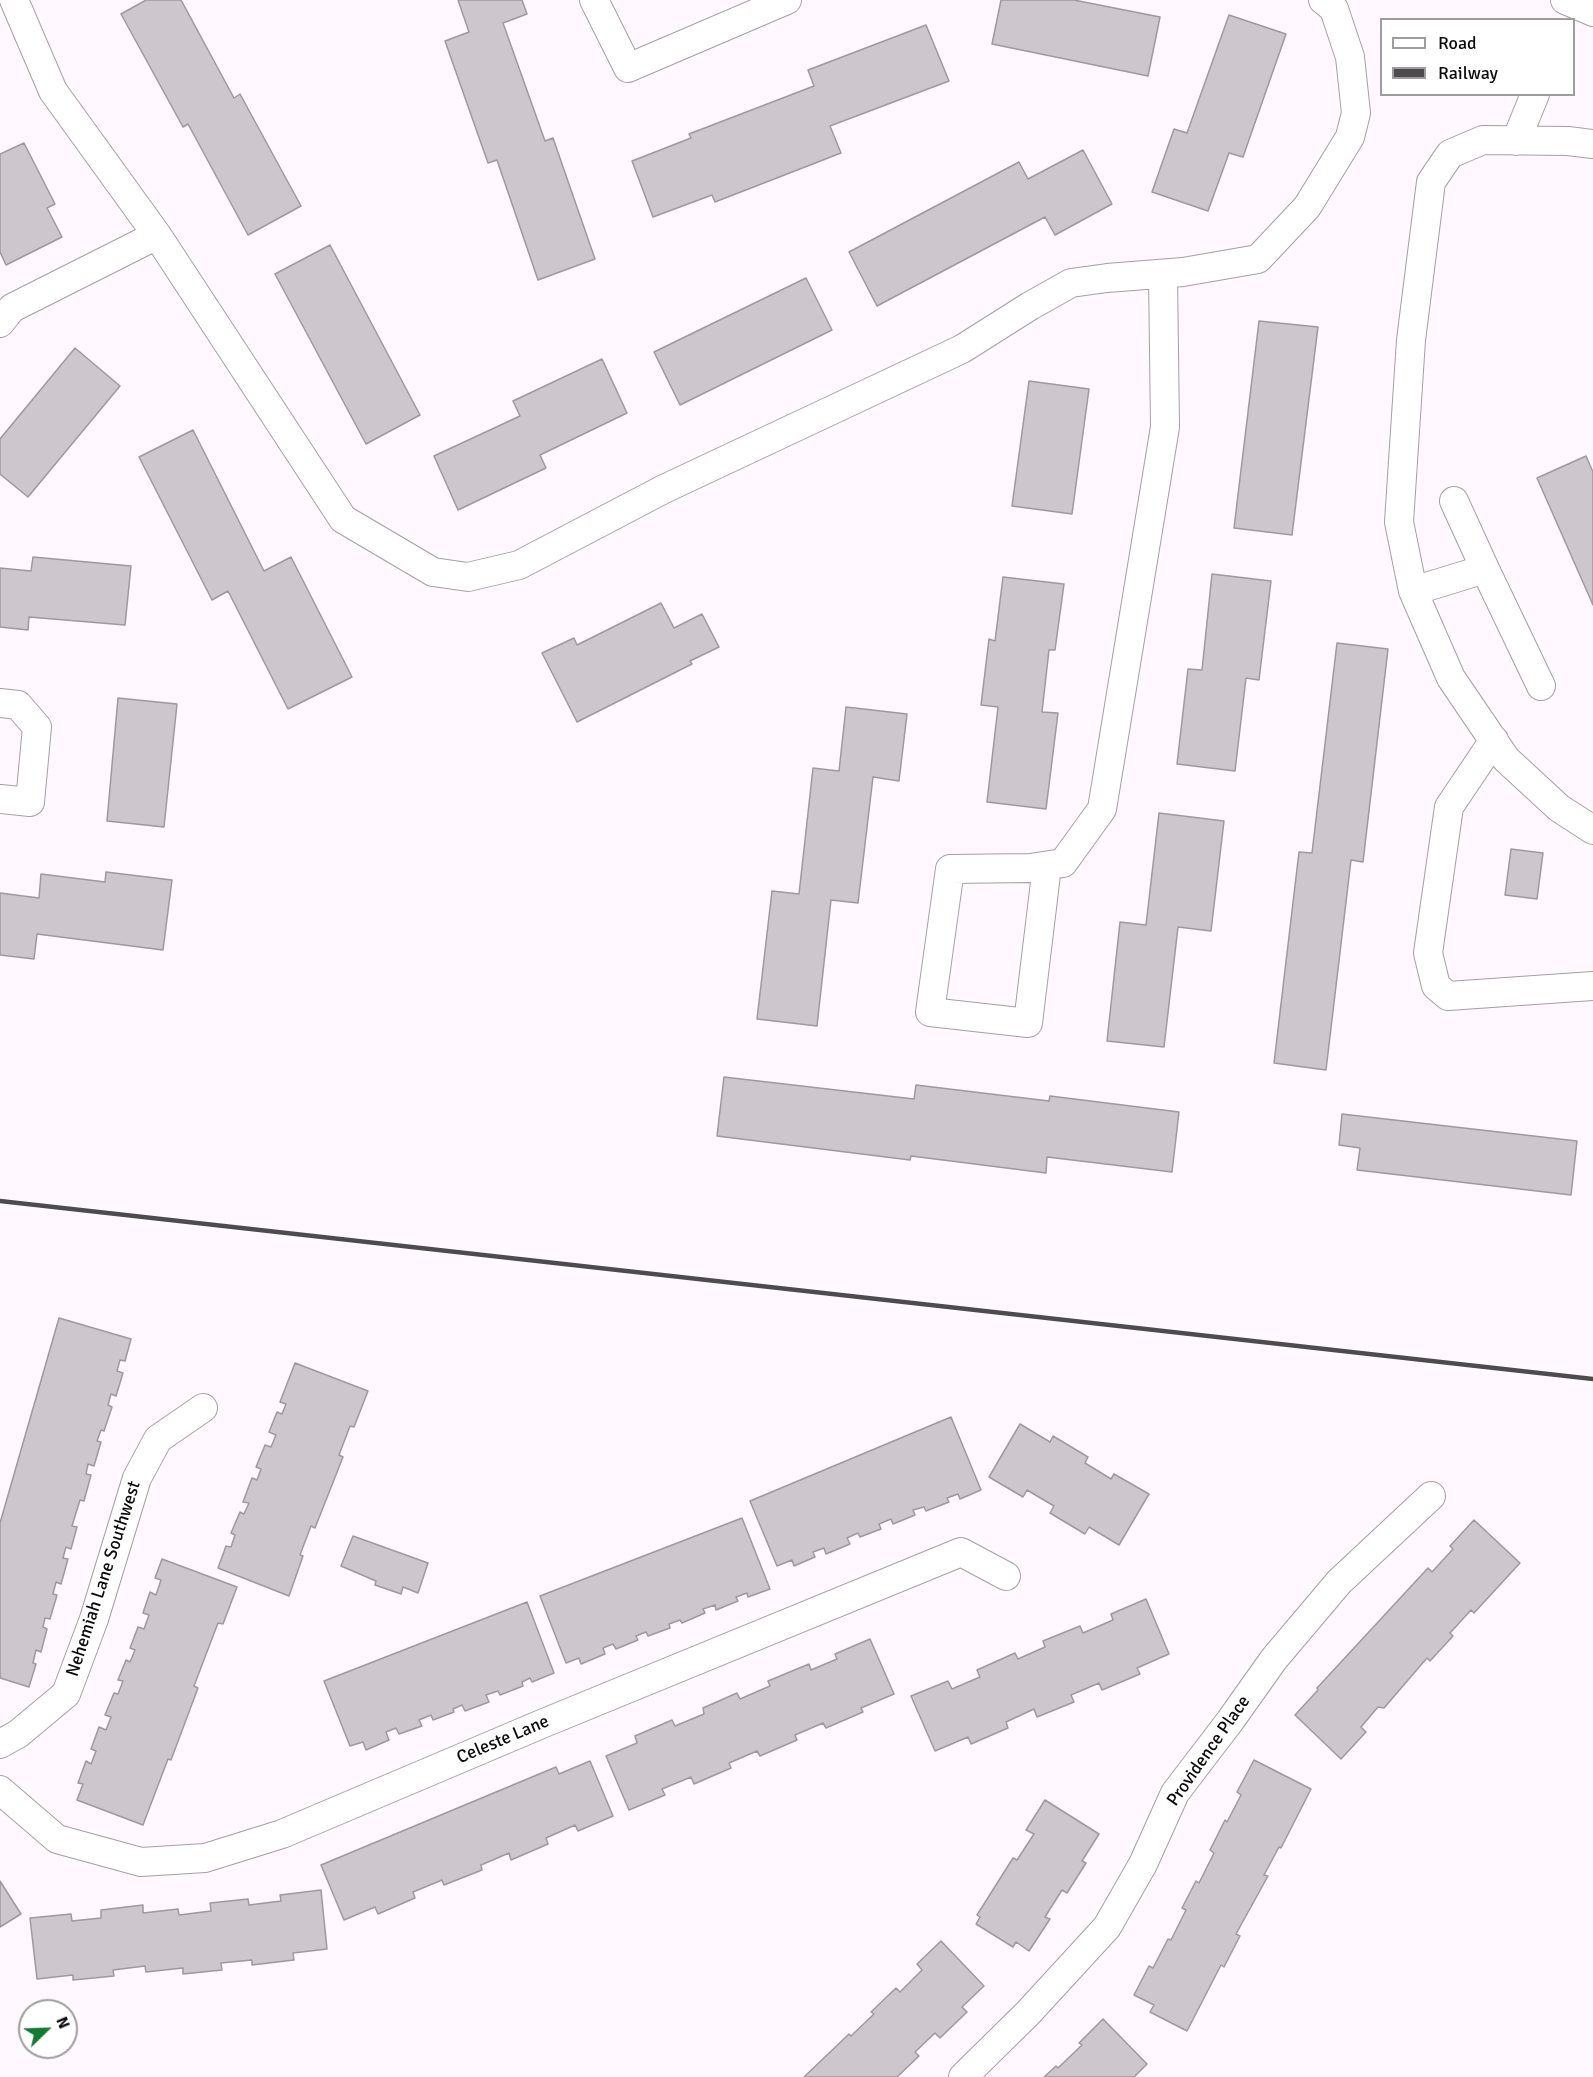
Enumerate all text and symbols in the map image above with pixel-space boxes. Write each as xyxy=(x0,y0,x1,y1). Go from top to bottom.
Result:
legend xyxy=(1380,18,1575,96)
text: Road xyxy=(1438,32,1477,54)
text: Railway xyxy=(1438,62,1498,84)
street label: Nehemiah Lane Southwest xyxy=(62,1479,146,1679)
street label: Providence Place xyxy=(1163,1692,1255,1810)
street label: Celeste Lane xyxy=(454,1711,552,1769)
north arrow xyxy=(18,1999,78,2059)
text: N xyxy=(51,2014,74,2032)

